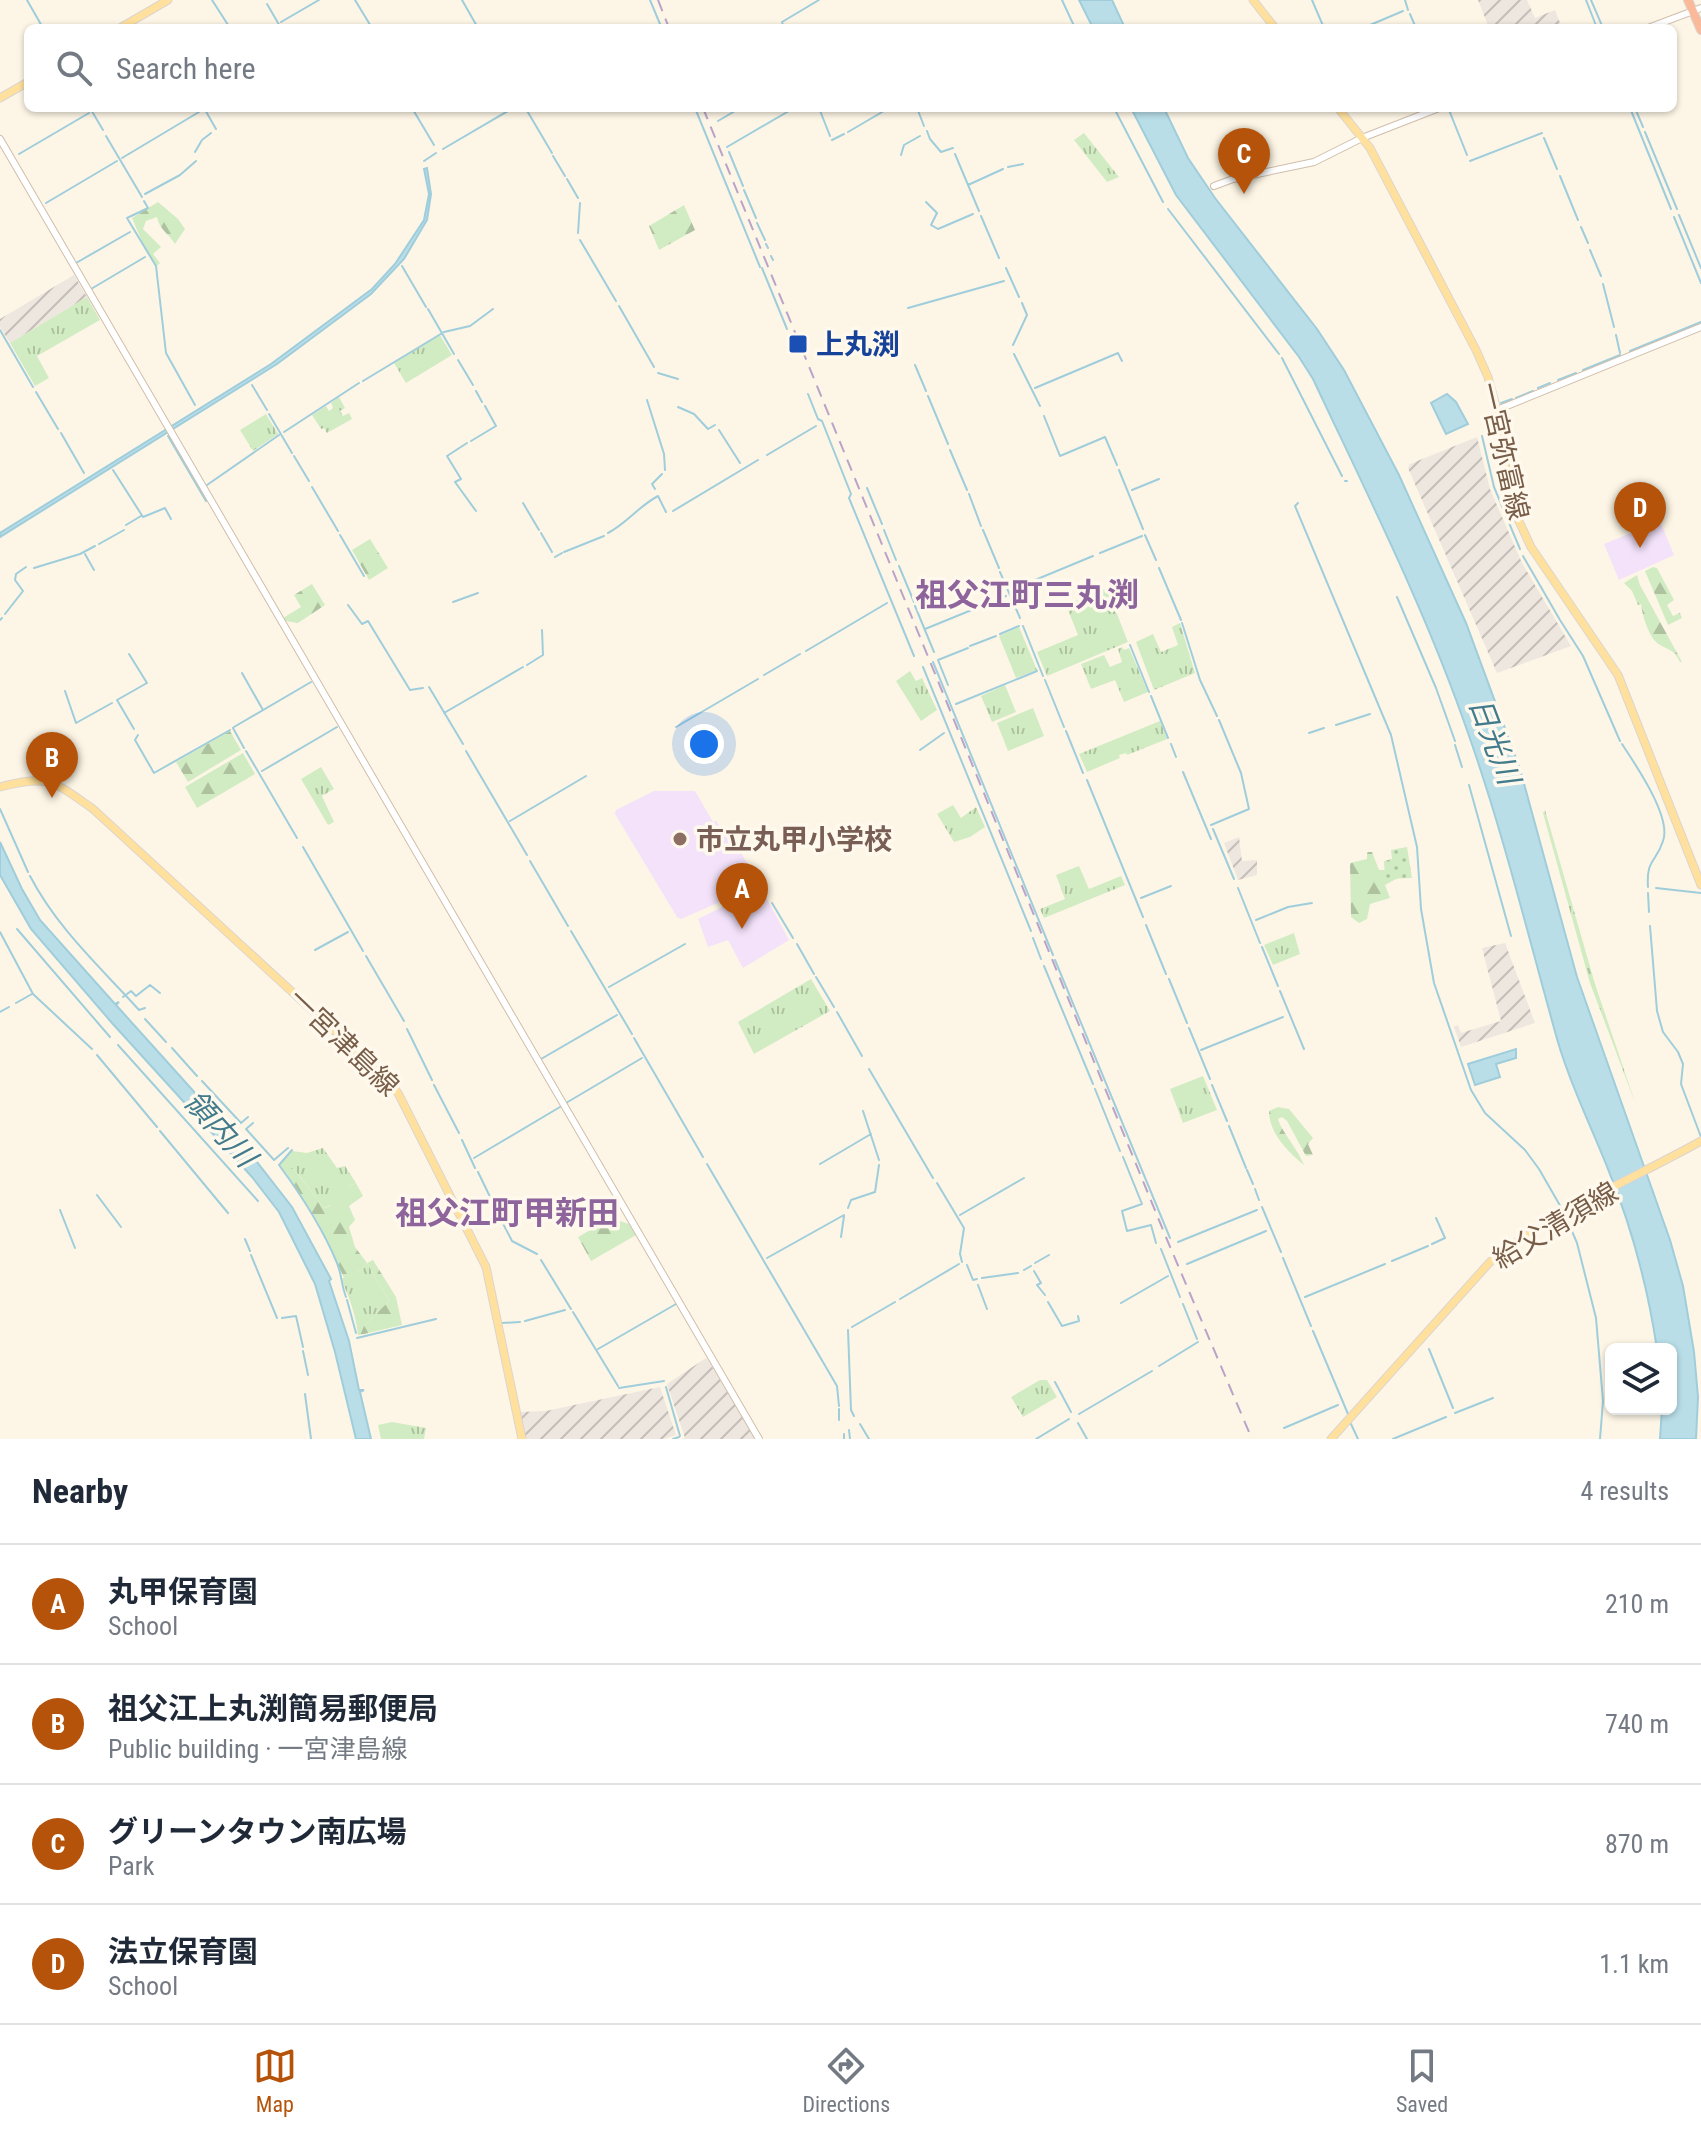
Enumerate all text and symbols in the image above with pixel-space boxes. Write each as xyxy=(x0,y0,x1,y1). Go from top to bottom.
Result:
search box xyxy=(24,24,1677,112)
icon: search xyxy=(52,46,96,90)
text: Search here xyxy=(116,51,256,86)
pin: C xyxy=(1218,128,1270,194)
place label: 上丸渕 xyxy=(816,328,900,361)
marker: 上丸渕 xyxy=(787,333,809,355)
street label: 一宮弥富線 xyxy=(1472,379,1535,523)
pin: D xyxy=(1614,482,1666,548)
district label: 祖父江町三丸渕 xyxy=(915,576,1139,614)
water label: 日光川 xyxy=(1462,693,1528,792)
your location xyxy=(684,724,724,764)
pin: B xyxy=(26,732,78,798)
place label: 市立丸甲小学校 xyxy=(696,823,892,856)
marker: 市立丸甲小学校 xyxy=(671,830,689,848)
pin: A xyxy=(716,863,768,929)
street label: 一宮津島線 xyxy=(282,982,405,1103)
water label: 領内川 xyxy=(177,1084,265,1176)
street label: 給父清須線 xyxy=(1487,1175,1624,1276)
district label: 祖父江町甲新田 xyxy=(395,1194,619,1232)
map controls xyxy=(1605,1343,1677,1415)
button: layers xyxy=(1605,1343,1677,1415)
text: Nearby xyxy=(32,1471,128,1511)
text: 4 results xyxy=(1580,1476,1669,1506)
text: 丸甲保育園 xyxy=(108,1574,258,1609)
text: A xyxy=(50,1589,66,1619)
text: 210 m xyxy=(1605,1589,1669,1619)
text: School xyxy=(108,1611,178,1641)
text: 祖父江上丸渕簡易郵便局 xyxy=(108,1691,438,1726)
text: B xyxy=(51,1709,65,1739)
text: 740 m xyxy=(1605,1709,1669,1739)
text: Public building · 一宮津島線 xyxy=(108,1734,408,1764)
text: グリーンタウン南広場 xyxy=(108,1814,407,1849)
text: C xyxy=(51,1829,65,1859)
text: 870 m xyxy=(1605,1829,1669,1859)
text: Park xyxy=(108,1851,154,1881)
text: 法立保育園 xyxy=(108,1934,258,1969)
text: D xyxy=(51,1949,65,1979)
text: 1.1 km xyxy=(1599,1949,1669,1979)
text: School xyxy=(108,1971,178,2001)
tab: Map xyxy=(253,2044,297,2117)
tab: Directions xyxy=(802,2044,890,2117)
tab: Saved xyxy=(1396,2044,1448,2117)

